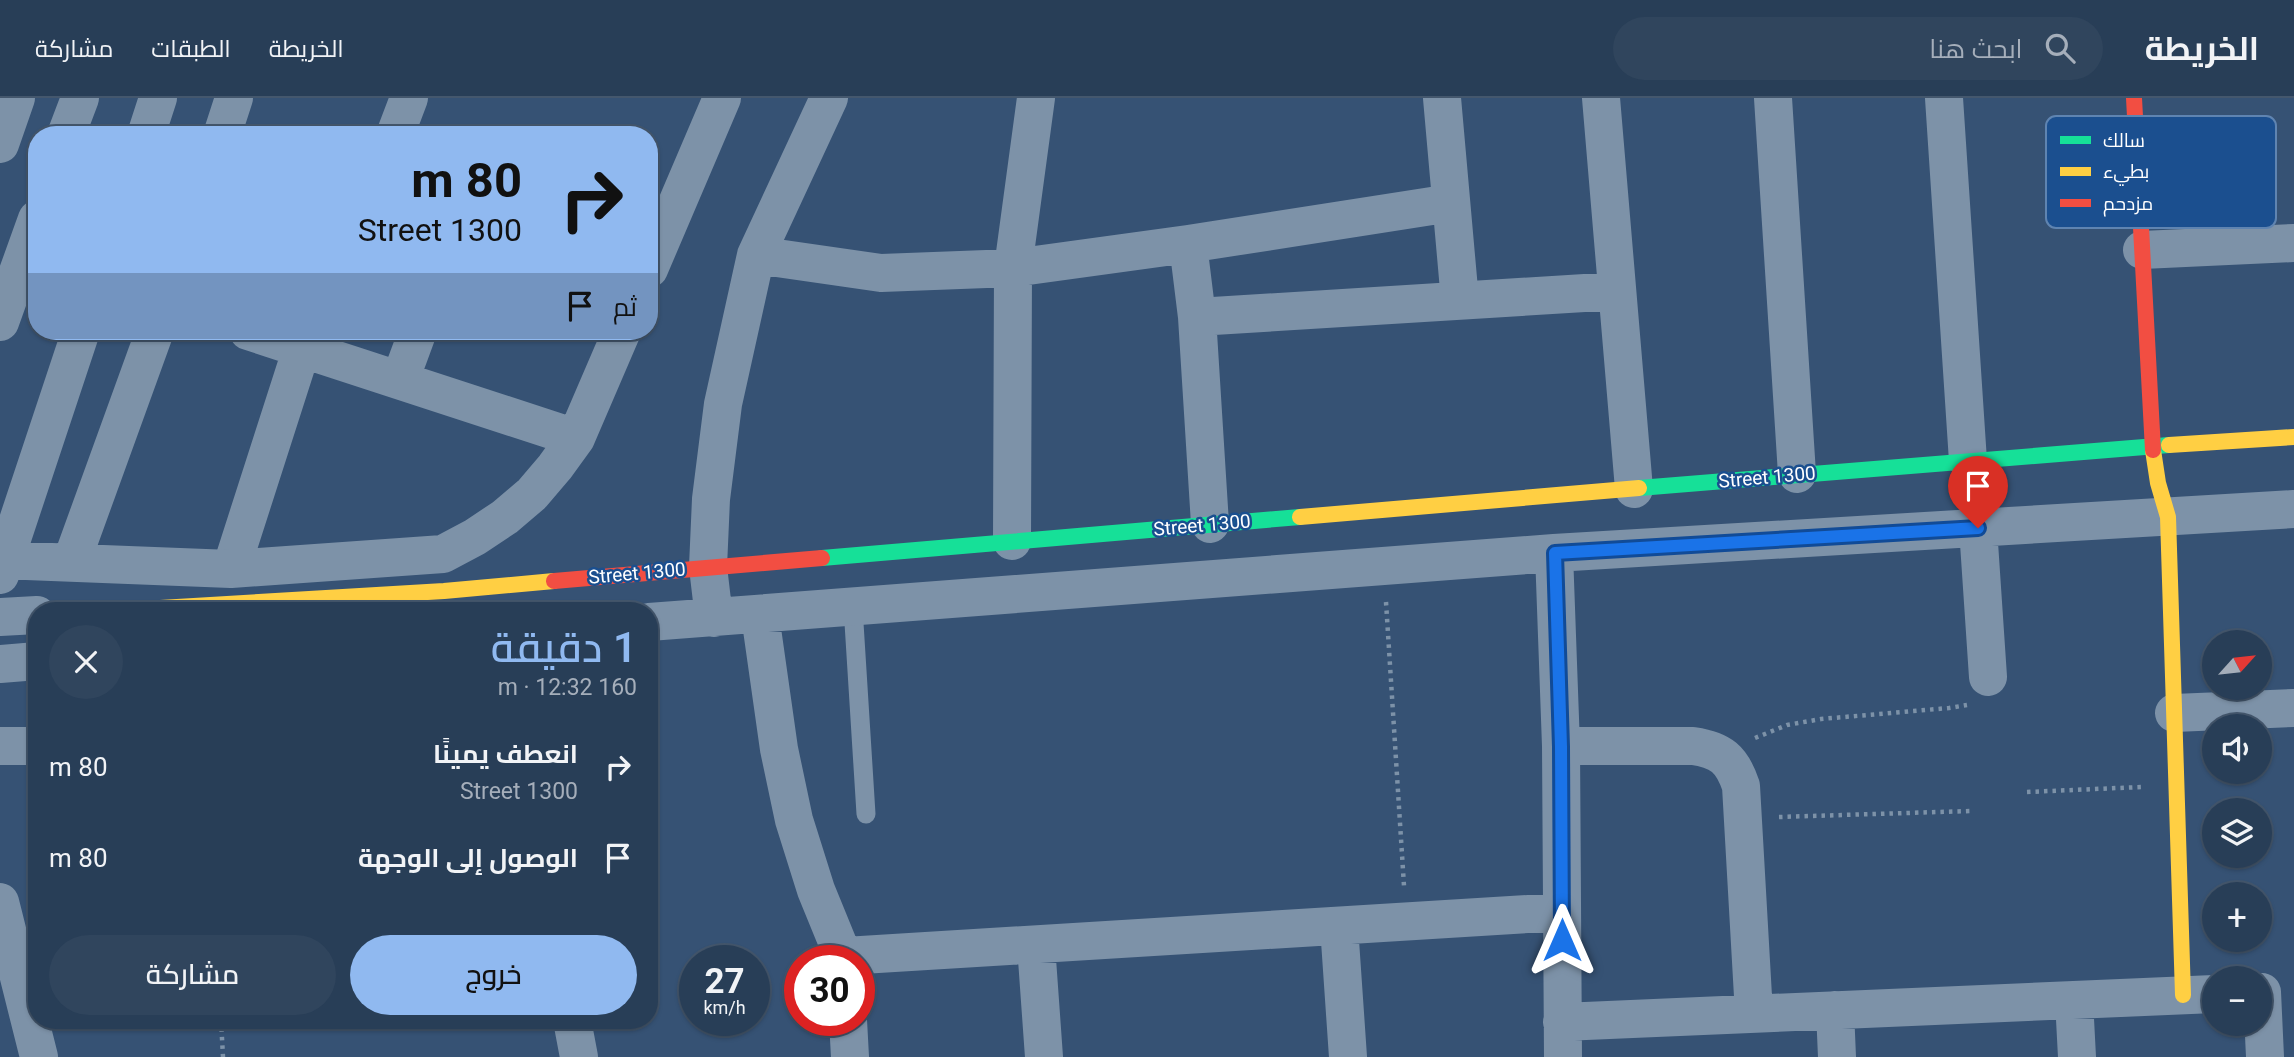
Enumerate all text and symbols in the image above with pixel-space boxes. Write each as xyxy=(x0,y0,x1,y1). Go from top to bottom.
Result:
search box xyxy=(1613,17,2103,80)
icon: search xyxy=(2041,29,2079,67)
text: الخريطة xyxy=(2145,29,2259,68)
text: ابحث هنا xyxy=(1929,34,2023,64)
text: مشاركة xyxy=(35,35,113,63)
text: الطبقات xyxy=(151,35,231,63)
text: الخريطة xyxy=(269,35,344,63)
legend xyxy=(2046,116,2276,228)
text: سالك xyxy=(2103,129,2145,152)
text: 80 m xyxy=(411,152,522,209)
icon: right xyxy=(546,154,637,245)
text: بطيء xyxy=(2103,160,2149,186)
text: مزدحم xyxy=(2103,192,2153,217)
text: Street 1300 xyxy=(358,211,522,249)
icon: arrive xyxy=(561,287,599,325)
text: ثم xyxy=(613,292,637,322)
pin xyxy=(1948,456,2008,528)
street label: Street 1300 xyxy=(1717,461,1817,493)
icon: arrive xyxy=(1959,467,1997,505)
street label: Street 1300 xyxy=(1152,509,1252,541)
street label: Street 1300 xyxy=(587,557,687,589)
text: 1 دقيقة xyxy=(491,623,637,672)
button: close xyxy=(49,625,123,699)
north arrow xyxy=(2202,630,2272,700)
map controls xyxy=(2202,630,2272,1036)
text: 160 m · 12:32 xyxy=(498,674,637,701)
button: sound xyxy=(2202,714,2272,784)
text: انعطف يمينًا xyxy=(433,739,578,769)
icon: right xyxy=(599,748,637,786)
text: 80 m xyxy=(49,752,108,782)
text: Street 1300 xyxy=(460,778,578,805)
button: layers xyxy=(2202,798,2272,868)
icon: arrive xyxy=(599,839,637,877)
text: 80 m xyxy=(49,843,108,873)
text: الوصول إلى الوجهة xyxy=(358,843,578,873)
button: + xyxy=(2202,882,2272,952)
position arrow xyxy=(1525,903,1599,977)
button: مشاركة xyxy=(49,935,336,1015)
button: خروج xyxy=(350,935,637,1015)
speed limit sign: 30 xyxy=(784,945,875,1036)
text: 27 xyxy=(704,961,745,1002)
button: − xyxy=(2202,966,2272,1036)
text: km/h xyxy=(703,997,746,1018)

